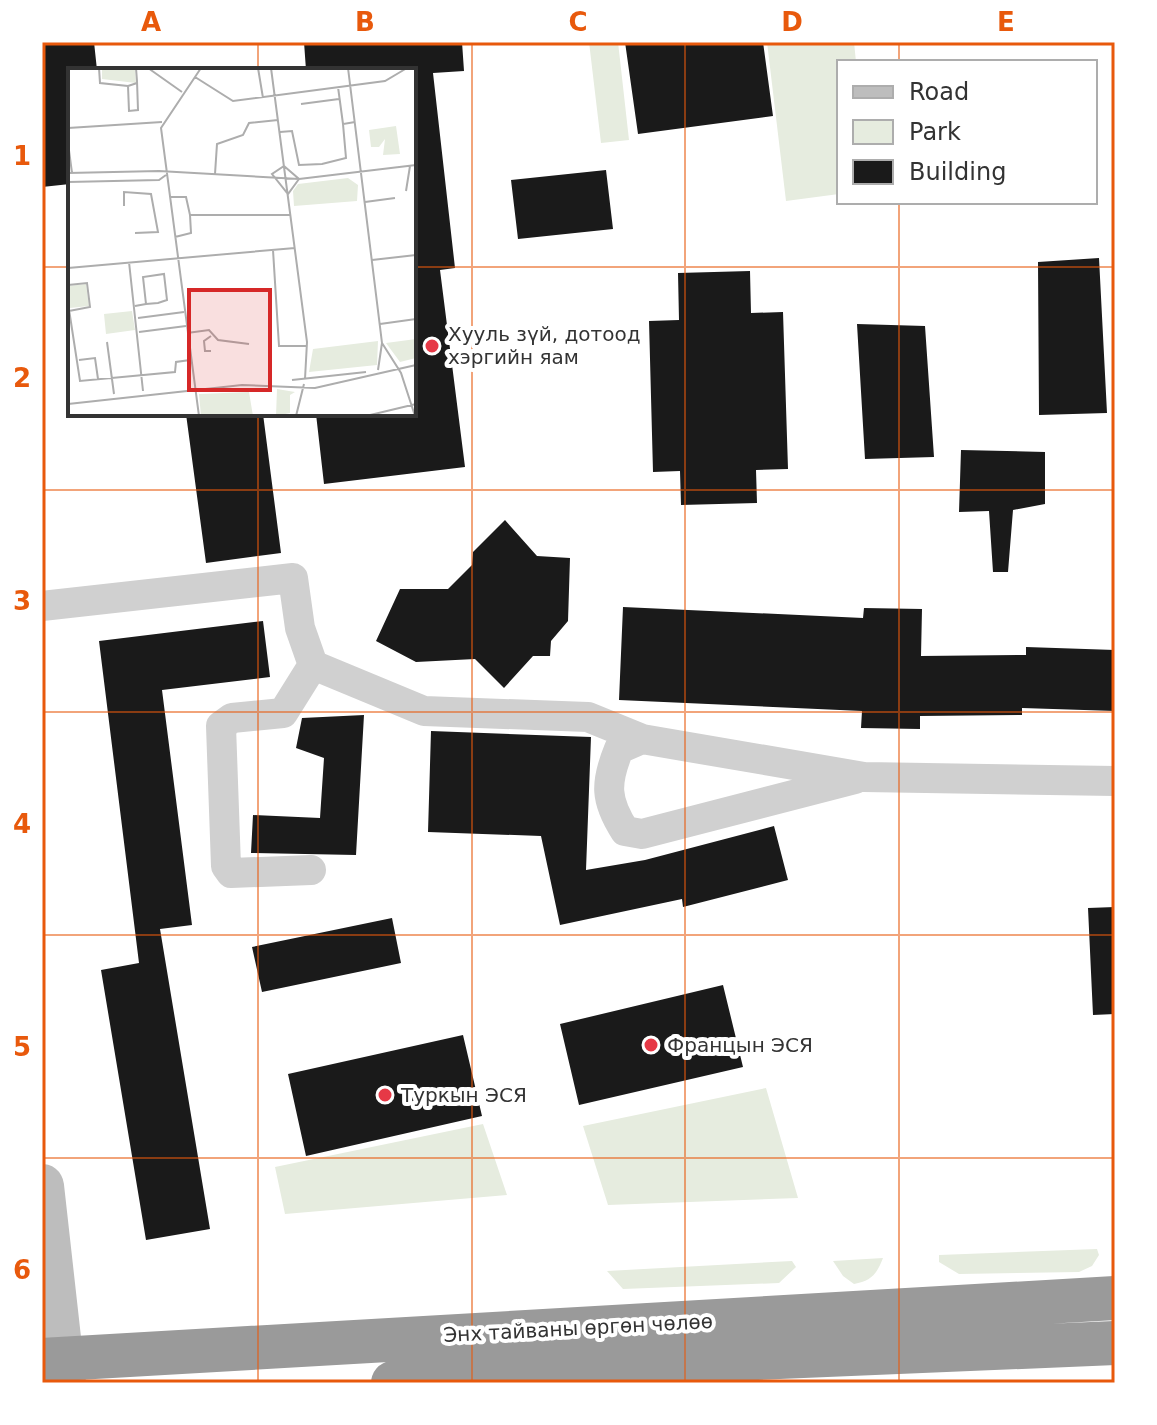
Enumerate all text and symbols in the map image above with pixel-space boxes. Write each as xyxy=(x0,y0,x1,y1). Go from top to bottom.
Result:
text: A xyxy=(141,7,161,37)
text: B xyxy=(355,7,375,37)
text: C xyxy=(568,7,588,37)
text: D xyxy=(781,7,803,37)
text: E xyxy=(997,7,1015,37)
legend xyxy=(837,60,1097,204)
inset map xyxy=(68,68,416,416)
text: Road xyxy=(909,78,969,106)
text: Park xyxy=(909,118,961,146)
text: 1 xyxy=(13,141,31,171)
text: Building xyxy=(909,158,1006,186)
place label: Хууль зүй, дотоод хэргийн яам xyxy=(448,322,641,369)
marker: Хууль зүй, дотоод хэргийн яам xyxy=(423,337,441,355)
text: 2 xyxy=(13,363,31,393)
text: 3 xyxy=(13,586,31,616)
text: 4 xyxy=(13,809,31,839)
text: 5 xyxy=(13,1032,31,1062)
place label: Францын ЭСЯ xyxy=(667,1033,813,1057)
marker: Францын ЭСЯ xyxy=(642,1036,660,1054)
place label: Туркын ЭСЯ xyxy=(400,1083,527,1107)
marker: Туркын ЭСЯ xyxy=(376,1086,394,1104)
text: 6 xyxy=(13,1255,31,1285)
street label: Энх тайваны өргөн чөлөө xyxy=(443,1309,713,1347)

